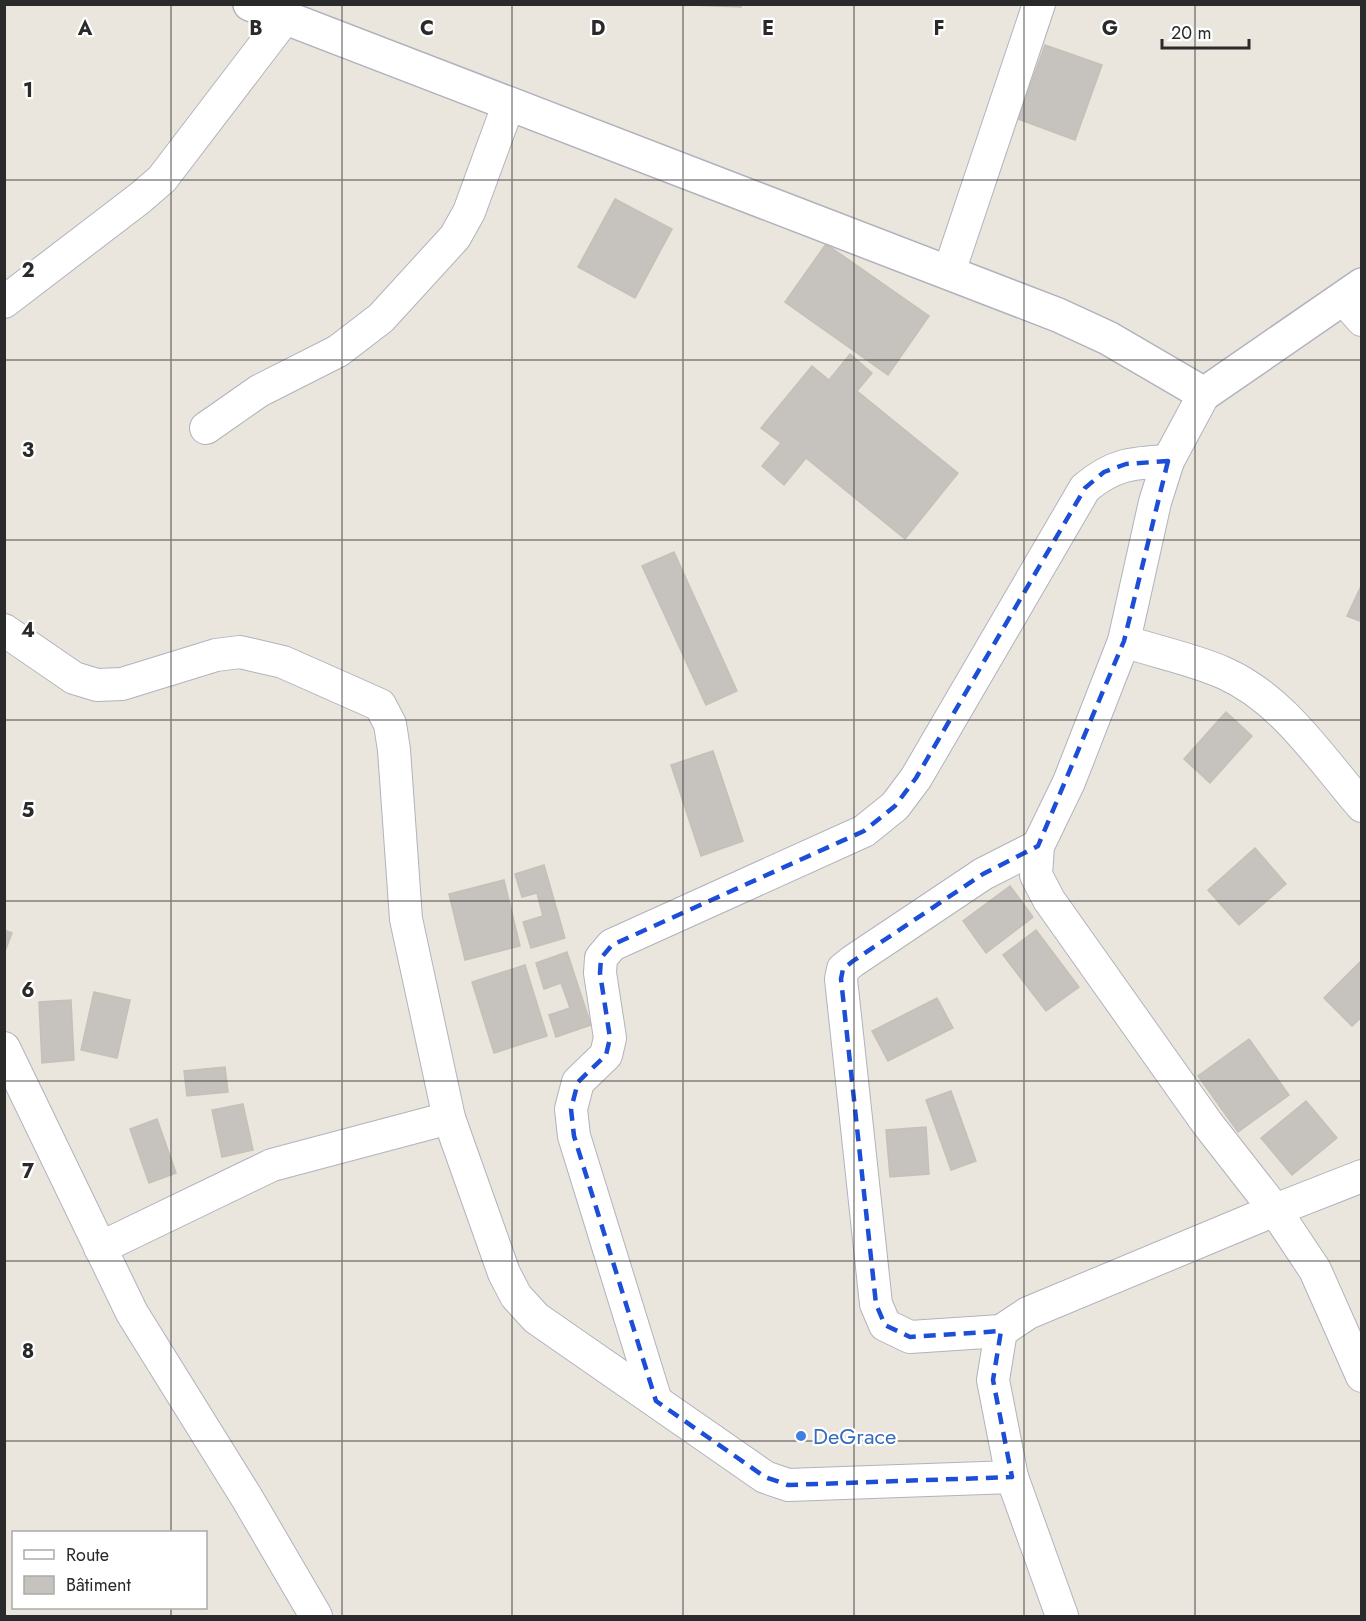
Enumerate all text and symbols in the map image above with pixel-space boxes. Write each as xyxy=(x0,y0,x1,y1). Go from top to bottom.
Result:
scale bar xyxy=(1162,12,1249,50)
text: A xyxy=(77,14,93,43)
text: B xyxy=(249,14,263,43)
text: C xyxy=(420,14,434,43)
text: D xyxy=(591,14,605,43)
text: E xyxy=(762,14,774,43)
text: F xyxy=(933,14,945,43)
text: G xyxy=(1102,14,1118,43)
text: 20 m xyxy=(1171,20,1211,46)
text: 1 xyxy=(23,76,33,105)
text: 2 xyxy=(21,256,35,285)
text: 3 xyxy=(22,436,34,465)
text: 4 xyxy=(21,616,35,645)
text: 5 xyxy=(22,796,35,825)
text: 6 xyxy=(21,976,35,1005)
text: 7 xyxy=(22,1157,35,1186)
text: 8 xyxy=(22,1337,34,1366)
place label: DeGrace xyxy=(813,1420,896,1452)
marker: DeGrace xyxy=(794,1429,808,1443)
legend xyxy=(12,1531,207,1609)
text: Route xyxy=(66,1542,109,1568)
text: Bâtiment xyxy=(66,1572,132,1598)

